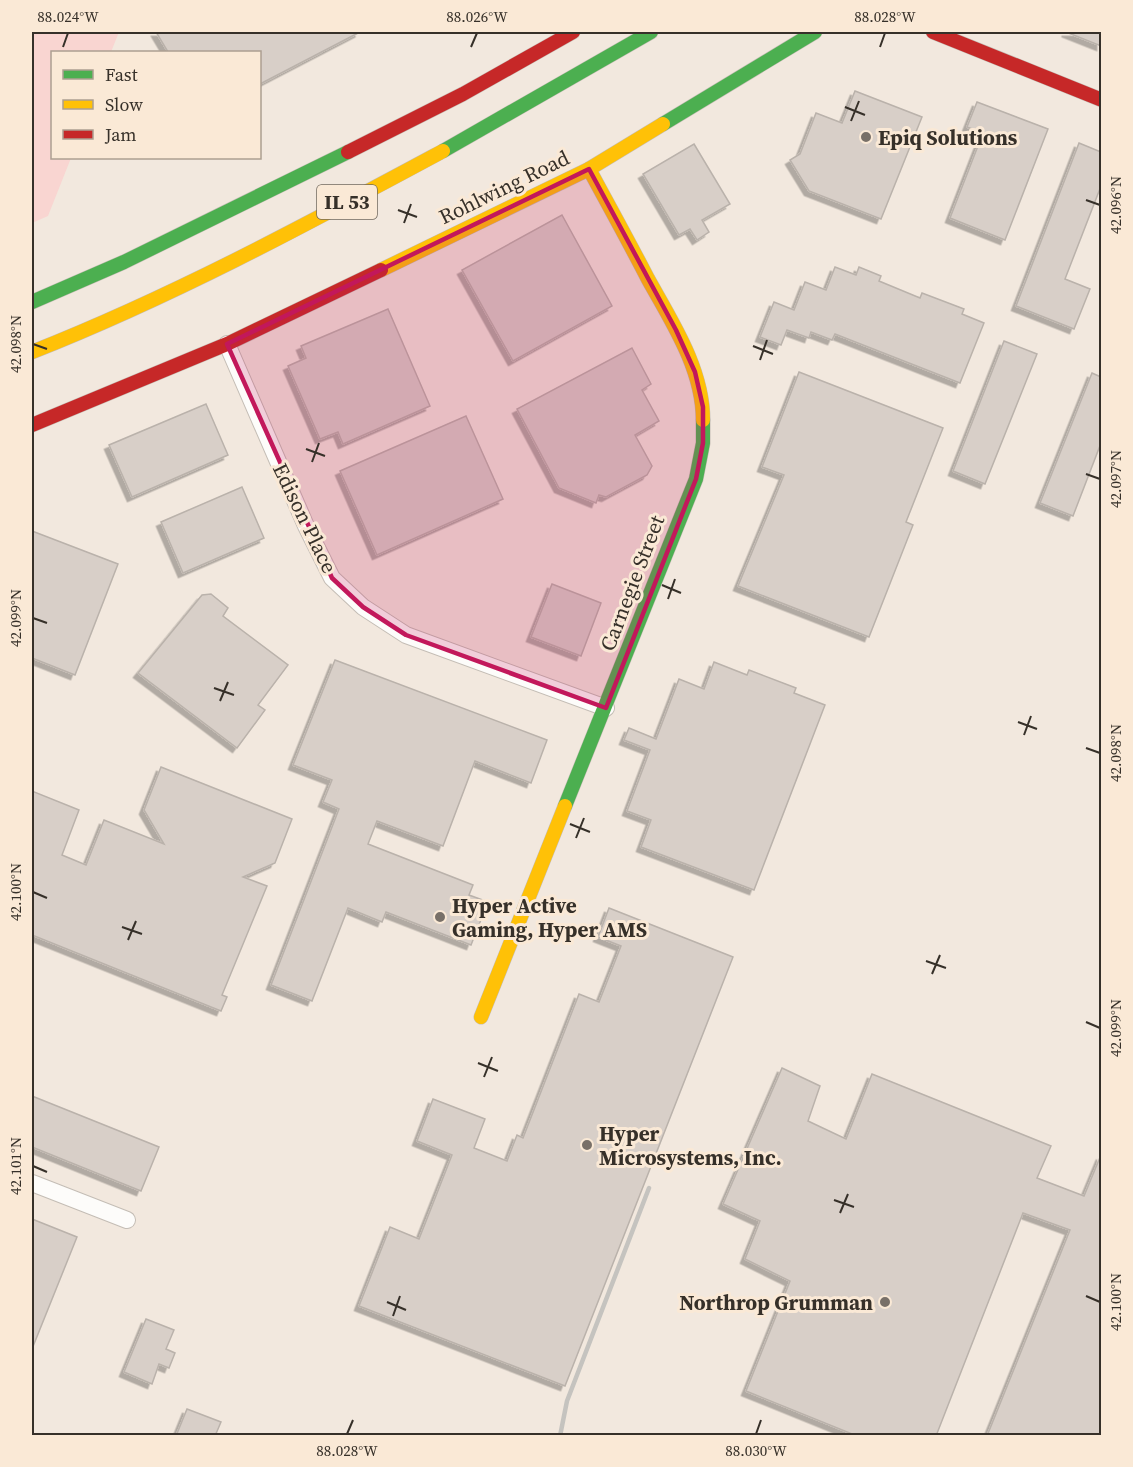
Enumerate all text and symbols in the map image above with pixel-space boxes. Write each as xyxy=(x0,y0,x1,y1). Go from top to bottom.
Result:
text: 88.024°W xyxy=(37,6,99,27)
text: 88.026°W xyxy=(446,6,508,27)
text: 88.028°W xyxy=(854,6,916,27)
legend xyxy=(51,51,261,159)
text: Fast xyxy=(105,62,138,87)
text: Slow xyxy=(105,92,143,117)
text: Jam xyxy=(104,122,137,147)
place label: Epiq Solutions xyxy=(878,123,1018,152)
marker: Epiq Solutions xyxy=(859,130,873,144)
street label: Rohlwing Road xyxy=(434,143,574,231)
text: 42.096°N xyxy=(1105,176,1126,234)
road number: IL 53 xyxy=(317,185,377,219)
text: 42.098°N xyxy=(5,315,26,373)
text: 42.097°N xyxy=(1105,450,1126,508)
street label: Edison Place xyxy=(266,458,344,578)
street label: Carnegie Street xyxy=(593,511,671,655)
text: 42.099°N xyxy=(5,589,26,647)
text: 42.098°N xyxy=(1105,724,1126,782)
text: 42.100°N xyxy=(5,863,26,921)
place label: Hyper Active Gaming, Hyper AMS xyxy=(452,891,647,944)
marker: Hyper Active Gaming, Hyper AMS xyxy=(433,910,447,924)
text: 42.099°N xyxy=(1105,999,1126,1057)
place label: Hyper Microsystems, Inc. xyxy=(599,1119,782,1172)
text: 42.101°N xyxy=(5,1137,26,1195)
marker: Hyper Microsystems, Inc. xyxy=(580,1138,594,1152)
text: 42.100°N xyxy=(1105,1273,1126,1331)
place label: Northrop Grumman xyxy=(679,1288,873,1317)
marker: Northrop Grumman xyxy=(878,1295,892,1309)
text: 88.028°W xyxy=(316,1440,378,1461)
text: 88.030°W xyxy=(725,1440,787,1461)

